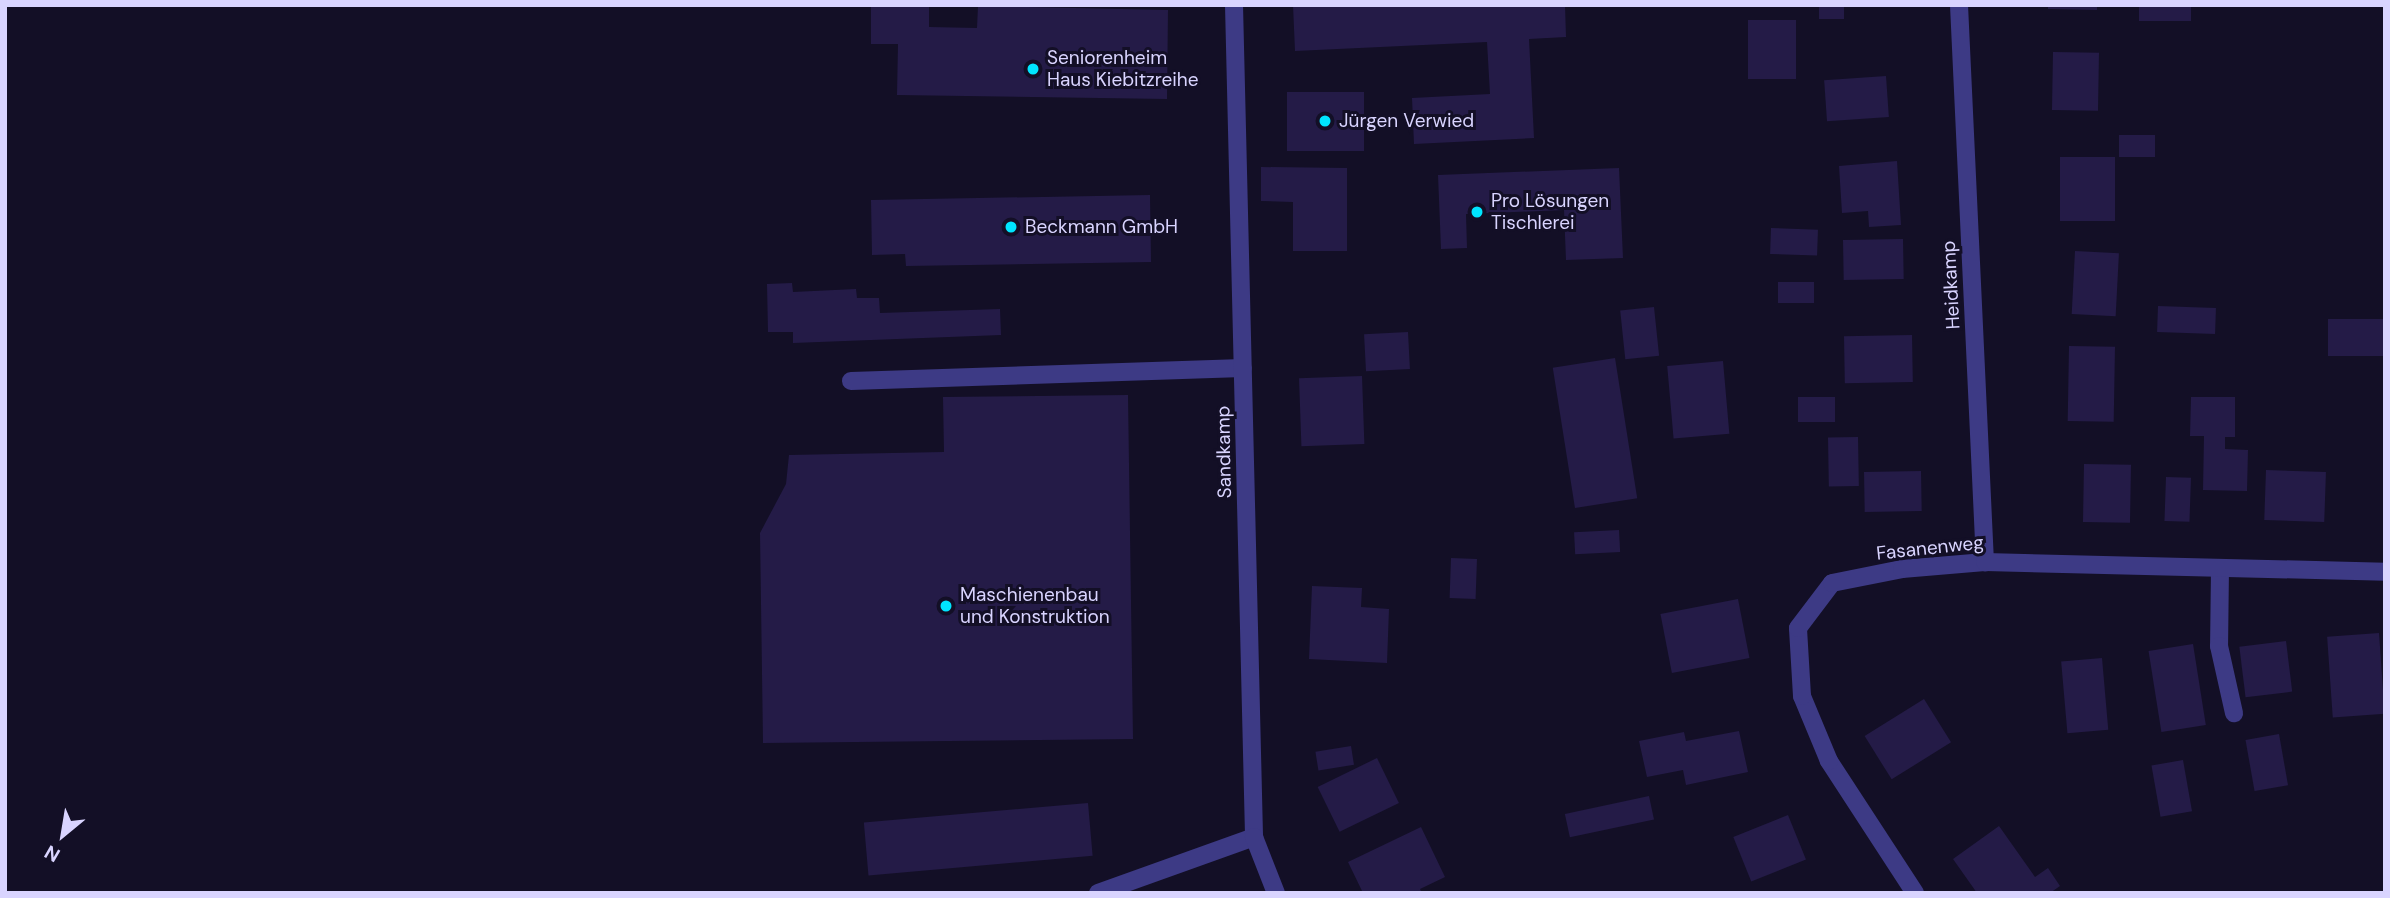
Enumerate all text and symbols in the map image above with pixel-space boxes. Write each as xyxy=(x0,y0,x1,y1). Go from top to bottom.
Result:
place label: Seniorenheim Haus Kiebitzreihe xyxy=(1047,47,1199,91)
marker: Seniorenheim Haus Kiebitzreihe xyxy=(1025,61,1041,77)
place label: Jürgen Verwied xyxy=(1339,110,1474,132)
marker: Jürgen Verwied xyxy=(1317,113,1333,129)
place label: Pro Lösungen Tischlerei xyxy=(1491,190,1609,234)
marker: Pro Lösungen Tischlerei xyxy=(1469,204,1485,220)
place label: Beckmann GmbH xyxy=(1025,216,1178,238)
marker: Beckmann GmbH xyxy=(1003,219,1019,235)
street label: Heidkamp xyxy=(1937,240,1965,330)
street label: Sandkamp xyxy=(1212,405,1236,499)
street label: Fasanenweg xyxy=(1875,531,1985,565)
place label: Maschienenbau und Konstruktion xyxy=(960,584,1110,628)
marker: Maschienenbau und Konstruktion xyxy=(938,598,954,614)
north arrow xyxy=(28,800,98,870)
text: N xyxy=(40,839,65,868)

